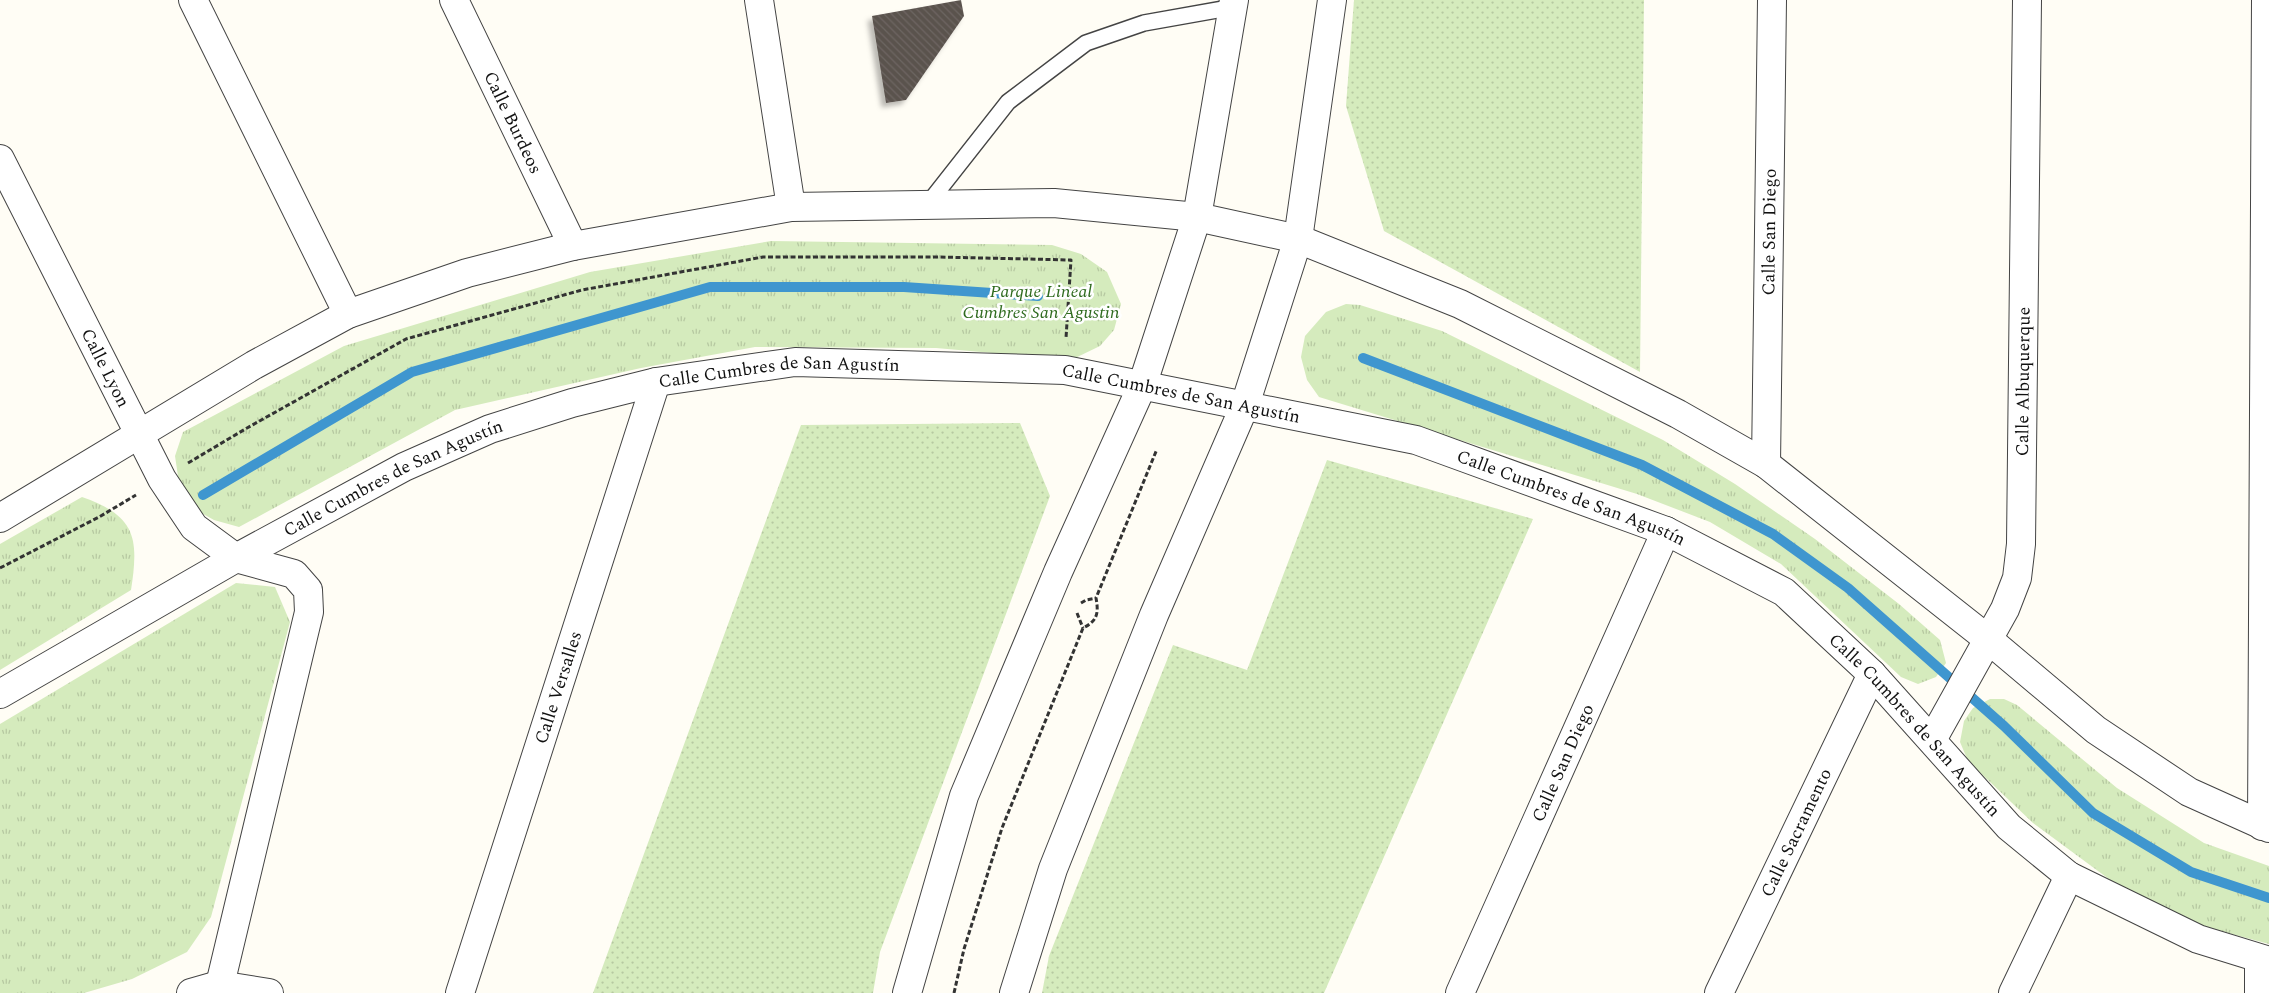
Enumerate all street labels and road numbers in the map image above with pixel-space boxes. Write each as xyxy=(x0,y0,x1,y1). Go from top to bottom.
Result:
street label: Calle Burdeos xyxy=(476,67,549,178)
street label: Calle San Diego xyxy=(1755,168,1784,296)
street label: Calle Albuquerque xyxy=(2009,307,2038,456)
street label: Calle Lyon xyxy=(74,324,137,412)
street label: Calle Cumbres de San Agustín xyxy=(657,349,900,395)
street label: Calle Cumbres de San Agustín xyxy=(1059,357,1303,431)
street label: Calle Cumbres de San Agustín xyxy=(278,413,506,544)
street label: Calle Cumbres de San Agustín xyxy=(1453,443,1690,553)
street label: Calle Versalles xyxy=(528,627,589,748)
street label: Calle Cumbres de San Agustín xyxy=(1822,627,2007,823)
street label: Calle San Diego xyxy=(1525,700,1601,827)
street label: Calle Sacramento xyxy=(1754,764,1839,902)

